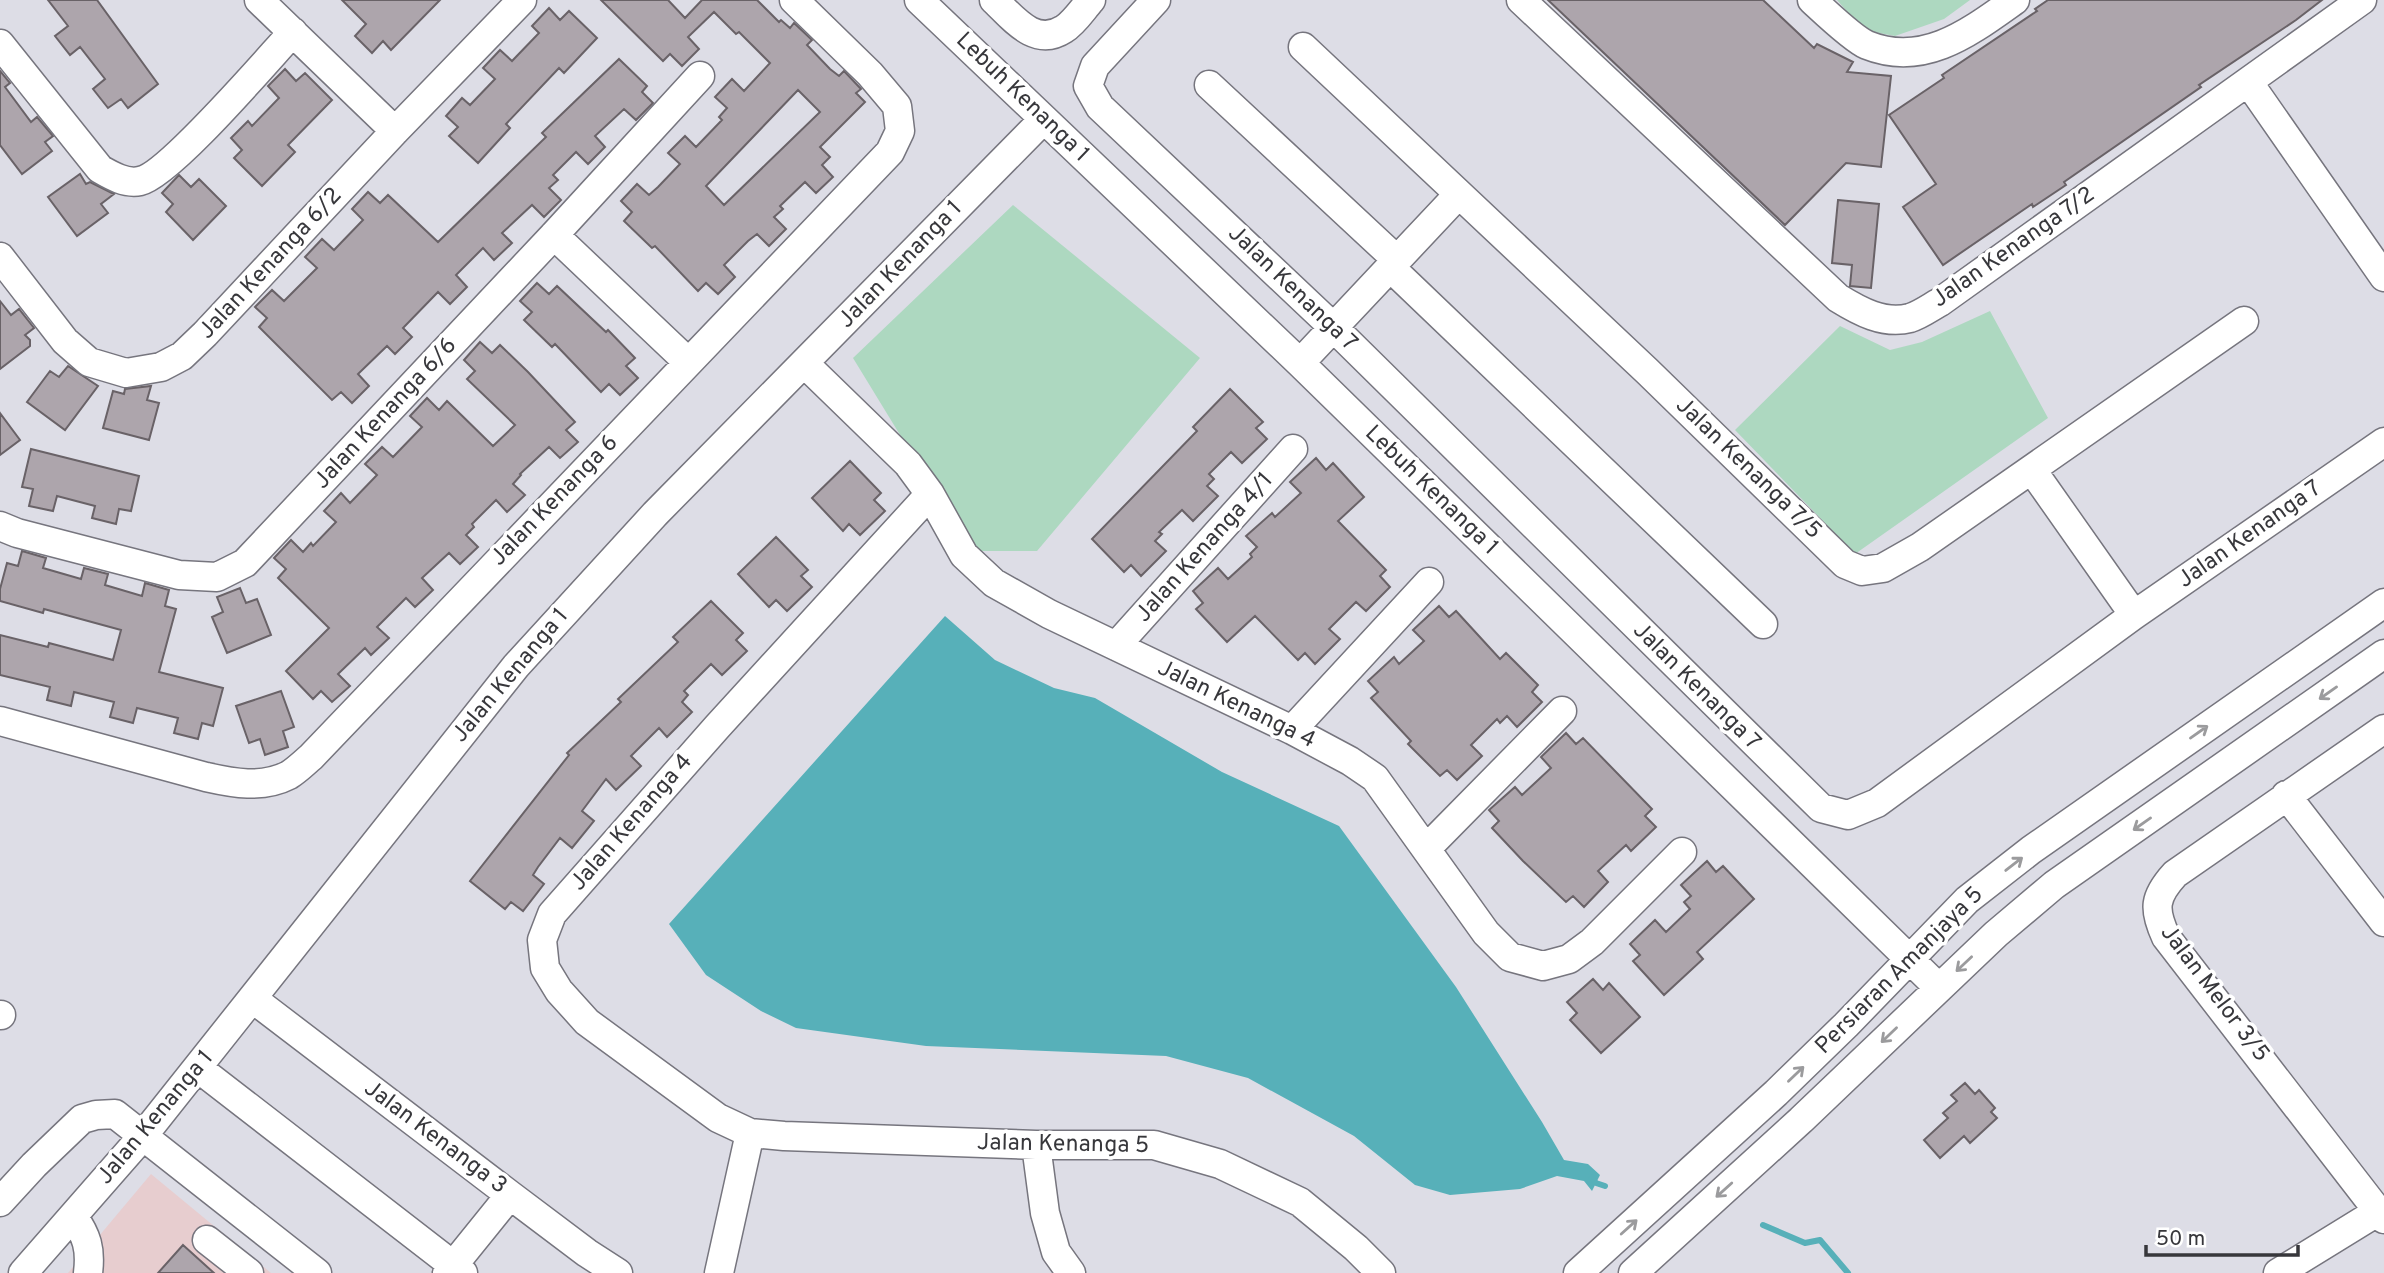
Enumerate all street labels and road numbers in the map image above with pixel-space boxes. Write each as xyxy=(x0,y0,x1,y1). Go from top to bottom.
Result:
street label: Lebuh Kenanga 1 xyxy=(949,27,1095,169)
street label: Jalan Kenanga 7/2 xyxy=(1927,181,2101,315)
street label: Jalan Kenanga 6/2 xyxy=(193,182,349,346)
street label: Jalan Kenanga 1 xyxy=(833,195,969,335)
street label: Jalan Kenanga 7 xyxy=(1221,220,1363,358)
street label: Jalan Kenanga 6/6 xyxy=(308,332,464,496)
street label: Jalan Kenanga 7/5 xyxy=(1669,392,1827,546)
street label: Lebuh Kenanga 1 xyxy=(1358,420,1504,562)
street label: Jalan Kenanga 6 xyxy=(485,429,625,573)
street label: Jalan Kenanga 4/1 xyxy=(1130,467,1280,629)
street label: Jalan Kenanga 7 xyxy=(2172,475,2328,595)
street label: Jalan Kenanga 1 xyxy=(446,603,576,749)
street label: Jalan Kenanga 7 xyxy=(1626,617,1766,757)
street label: Jalan Kenanga 4 xyxy=(1152,654,1320,756)
street label: Jalan Kenanga 4 xyxy=(565,748,699,898)
street label: Persiaran Amanjaya 5 xyxy=(1810,881,1990,1061)
street label: Jalan Melor 3/5 xyxy=(2153,920,2275,1068)
street label: Jalan Kenanga 1 xyxy=(91,1045,221,1191)
street label: Jalan Kenanga 3 xyxy=(358,1075,512,1201)
street label: Jalan Kenanga 5 xyxy=(977,1129,1149,1161)

